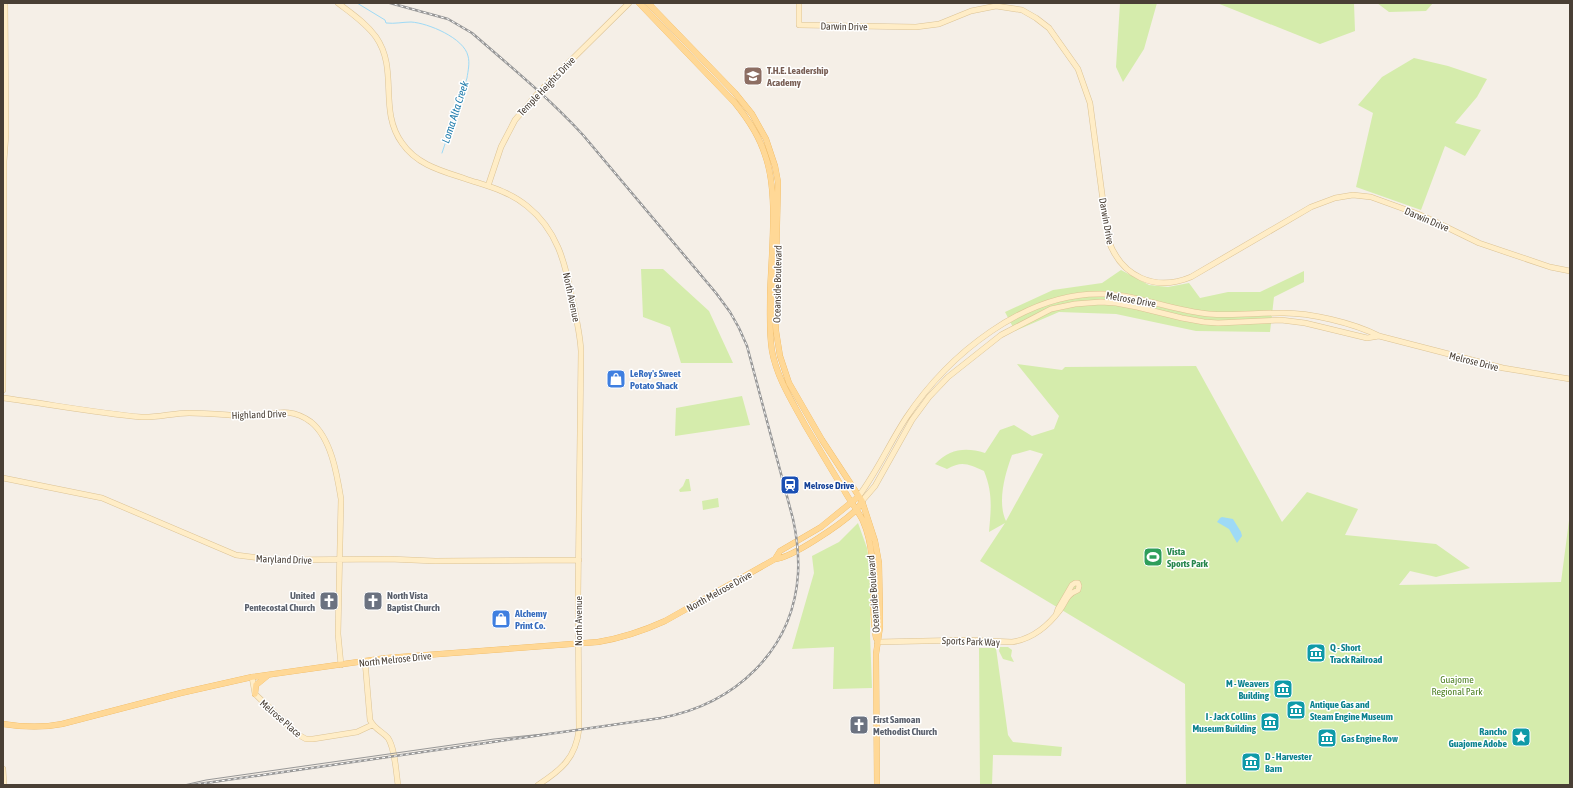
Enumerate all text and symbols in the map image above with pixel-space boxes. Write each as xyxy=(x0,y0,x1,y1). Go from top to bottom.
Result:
street label: Darwin Drive xyxy=(820,21,868,32)
street label: Temple Heights Drive xyxy=(515,54,578,118)
school or university icon: T.H.E. Leadership Academy xyxy=(742,65,764,87)
place label: T.H.E. Leadership Academy xyxy=(766,65,829,88)
water label: Loma Alta Creek xyxy=(439,79,471,144)
street label: Darwin Drive xyxy=(1097,197,1116,246)
street label: Darwin Drive xyxy=(1403,205,1451,234)
street label: Oceanside Boulevard xyxy=(771,245,784,323)
street label: North Avenue xyxy=(561,271,582,323)
street label: Melrose Drive xyxy=(1105,290,1157,309)
street label: Melrose Drive xyxy=(1448,350,1500,373)
shop icon: LeRoy's Sweet Potato Shack xyxy=(605,368,627,390)
place label: LeRoy's Sweet Potato Shack xyxy=(630,368,681,391)
street label: Highland Drive xyxy=(231,408,287,421)
station icon: Melrose Drive xyxy=(779,474,801,496)
place label: Melrose Drive xyxy=(804,480,855,491)
sports icon: Vista Sports Park xyxy=(1142,546,1164,568)
place label: Vista Sports Park xyxy=(1166,546,1209,569)
street label: Maryland Drive xyxy=(256,553,313,566)
street label: Oceanside Boulevard xyxy=(865,555,882,633)
street label: North Melrose Drive xyxy=(685,569,754,614)
place label: United Pentecostal Church xyxy=(244,590,315,613)
church icon: United Pentecostal Church xyxy=(318,590,340,612)
church icon: North Vista Baptist Church xyxy=(362,590,384,612)
place label: North Vista Baptist Church xyxy=(387,590,440,613)
street label: North Avenue xyxy=(573,595,584,646)
shop icon: Alchemy Print Co. xyxy=(490,608,512,630)
place label: Alchemy Print Co. xyxy=(514,608,548,631)
street label: Sports Park Way xyxy=(942,635,1000,648)
museum icon: Q - Short Track Railroad xyxy=(1305,642,1327,664)
place label: Q - Short Track Railroad xyxy=(1330,642,1383,665)
street label: North Melrose Drive xyxy=(358,650,432,669)
park label: Guajome Regional Park xyxy=(1431,674,1483,697)
place label: M - Weavers Building xyxy=(1226,678,1270,701)
museum icon: M - Weavers Building xyxy=(1272,678,1294,700)
street label: Melrose Place xyxy=(258,697,304,740)
museum icon: Antique Gas and Steam Engine Museum xyxy=(1285,699,1307,721)
place label: Antique Gas and Steam Engine Museum xyxy=(1309,699,1393,722)
place label: I - Jack Collins Museum Building xyxy=(1192,711,1257,734)
museum icon: I - Jack Collins Museum Building xyxy=(1259,711,1281,733)
church icon: First Samoan Methodist Church xyxy=(848,714,870,736)
place label: First Samoan Methodist Church xyxy=(873,714,937,737)
place label: Rancho Guajome Adobe xyxy=(1448,726,1507,749)
place icon: Rancho Guajome Adobe xyxy=(1510,726,1532,748)
museum icon: Gas Engine Row xyxy=(1316,727,1338,749)
place label: Gas Engine Row xyxy=(1341,733,1398,744)
museum icon: D - Harvester Barn xyxy=(1240,751,1262,773)
place label: D - Harvester Barn xyxy=(1265,751,1313,774)

